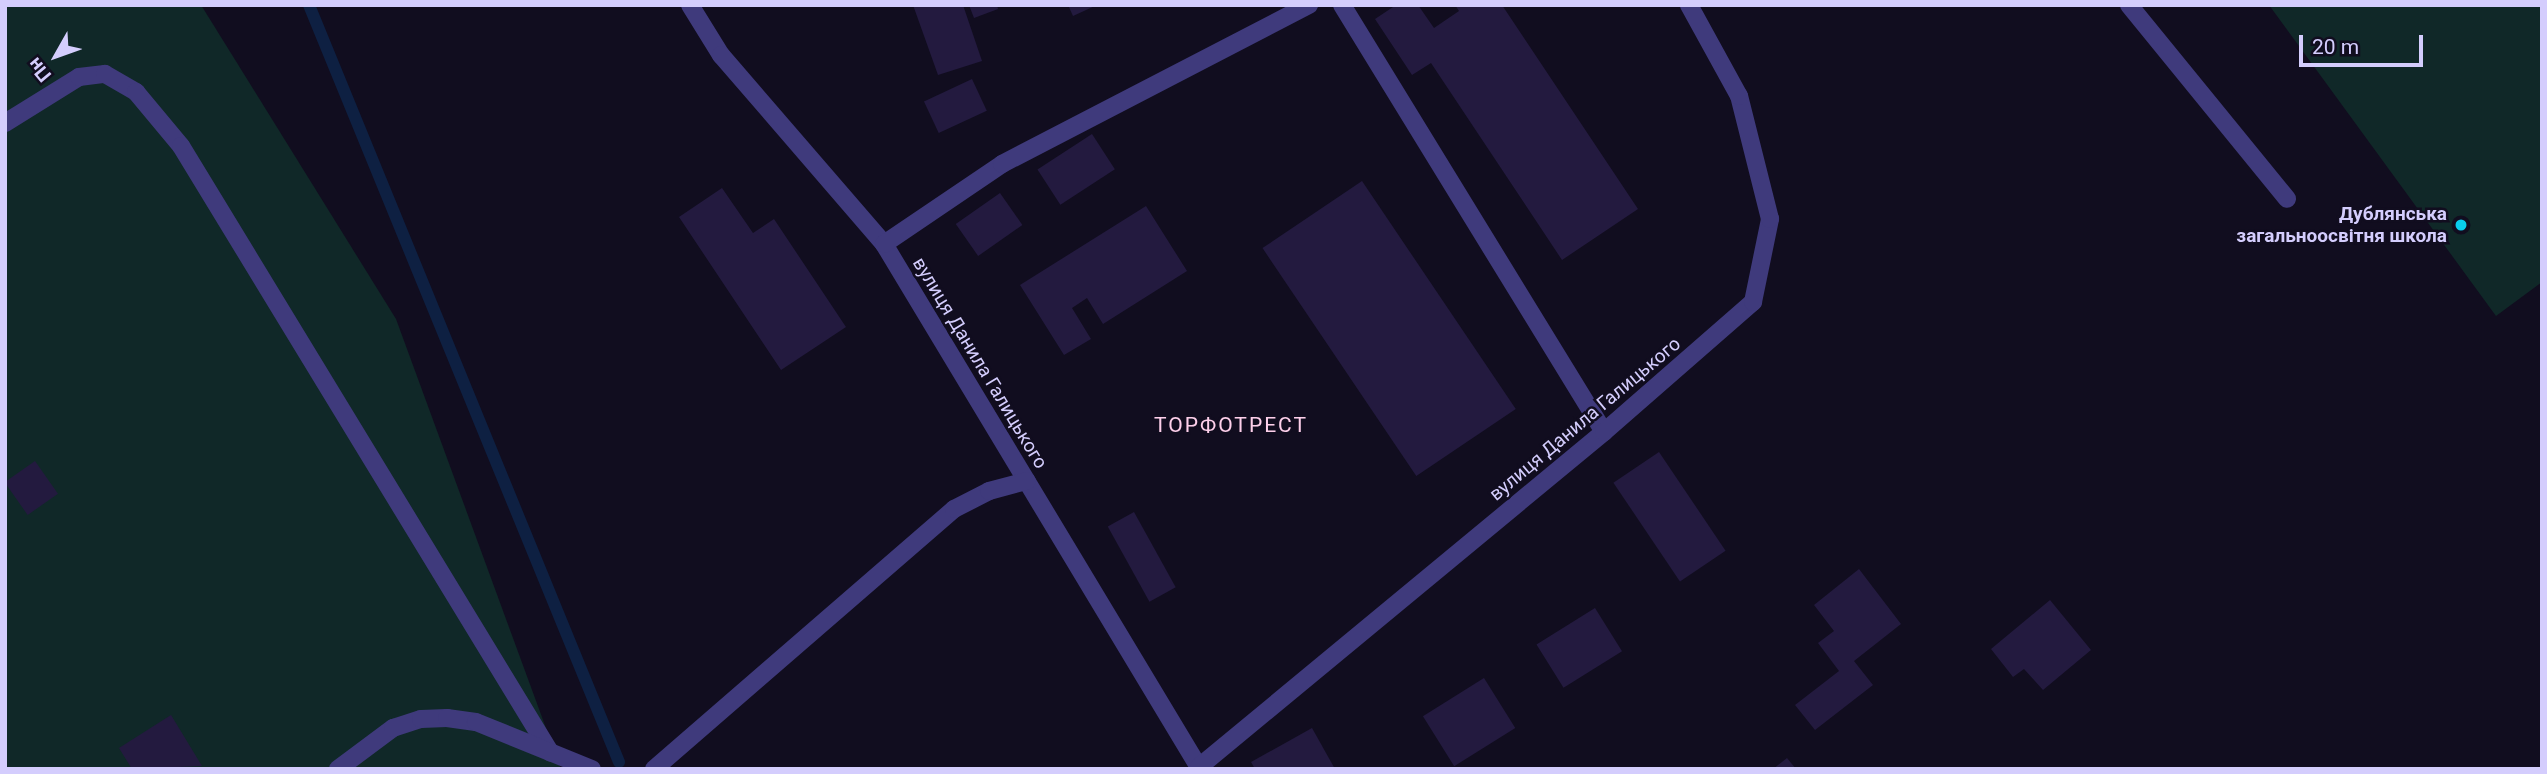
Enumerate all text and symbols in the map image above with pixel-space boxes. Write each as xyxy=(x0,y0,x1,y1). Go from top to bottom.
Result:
north arrow xyxy=(21,21,91,91)
scale bar xyxy=(2302,21,2426,65)
text: 20 m xyxy=(2312,35,2359,59)
text: Пн xyxy=(23,53,56,86)
place label: Дублянська загальноосвітня школа xyxy=(2236,203,2447,247)
marker: Дублянська загальноосвітня школа xyxy=(2453,217,2469,233)
street label: вулиця Данила Галицького xyxy=(908,253,1052,473)
street label: вулиця Данила Галицького xyxy=(1485,332,1685,506)
district label: ТОРФОТРЕСТ xyxy=(1155,412,1307,438)

